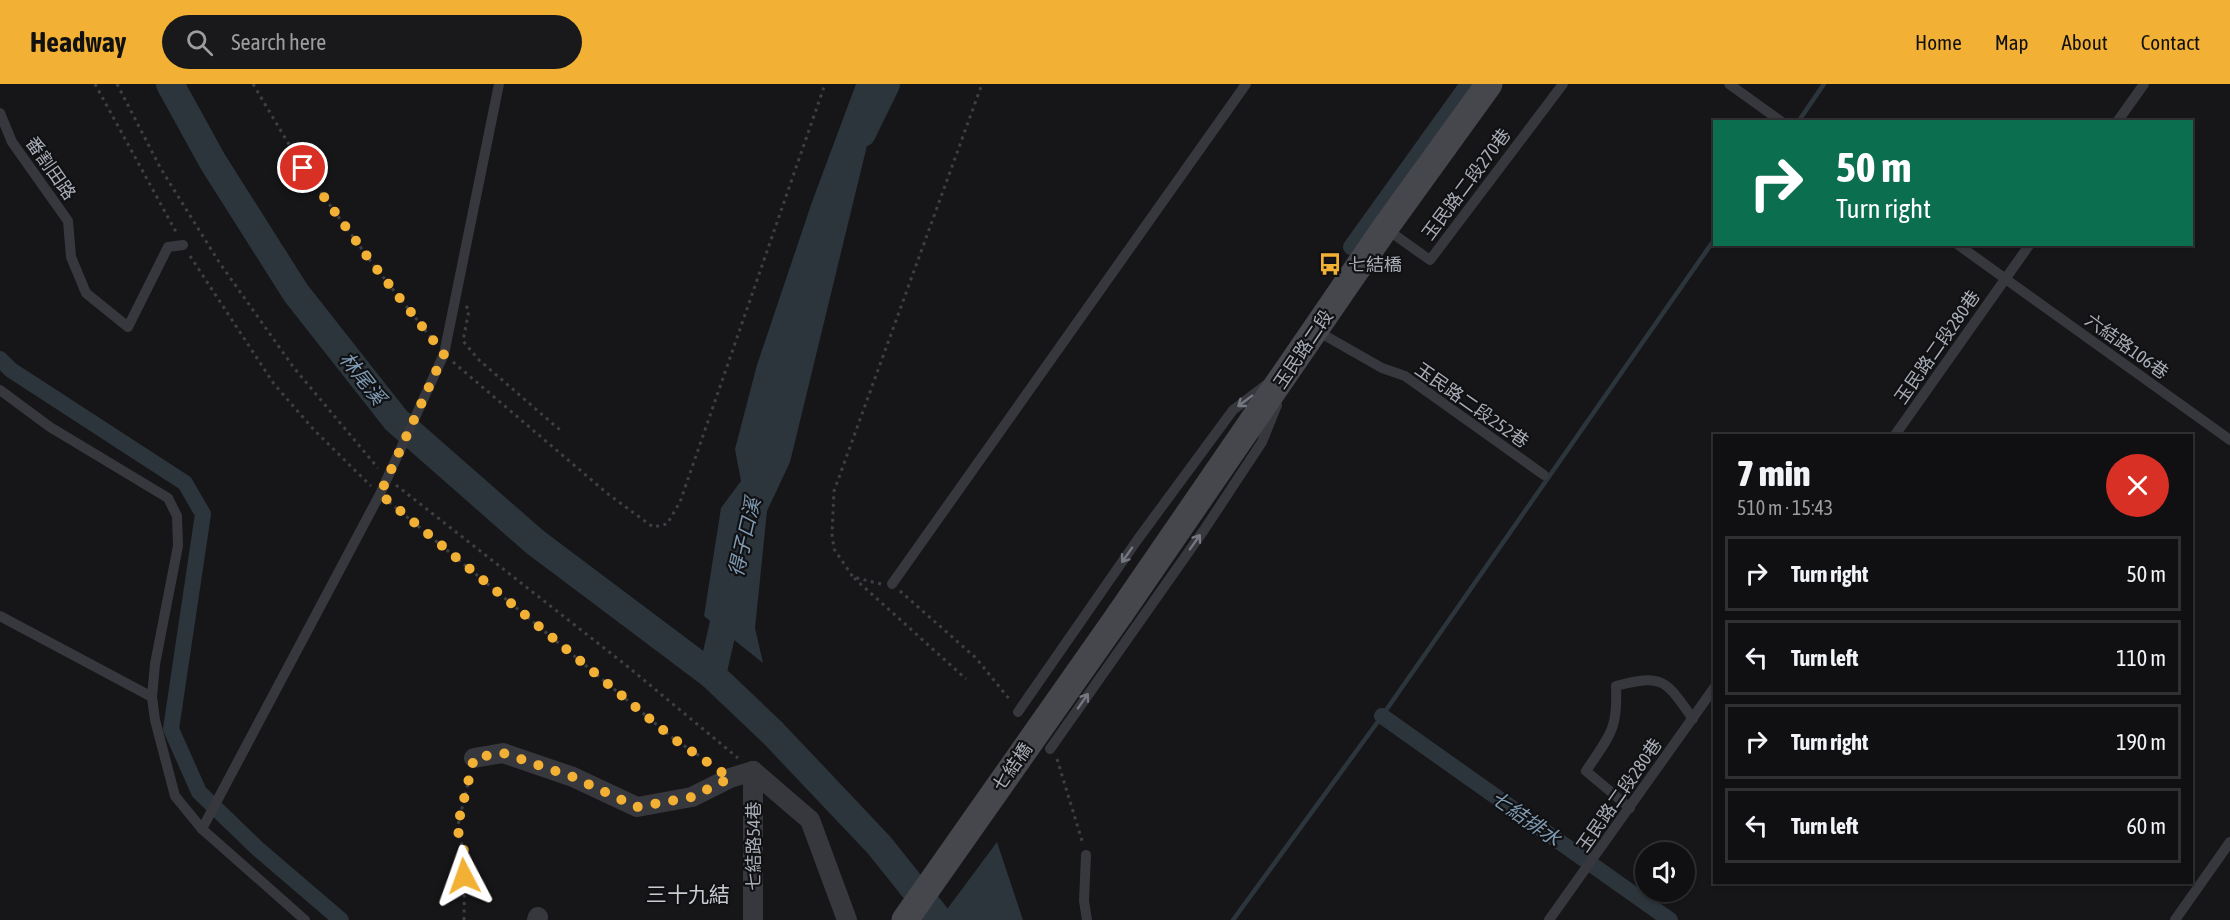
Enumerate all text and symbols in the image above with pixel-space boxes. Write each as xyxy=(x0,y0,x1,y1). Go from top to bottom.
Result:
search box xyxy=(162,15,582,69)
text: Headway xyxy=(30,26,126,58)
icon: search xyxy=(183,26,216,59)
text: Search here xyxy=(231,29,326,55)
text: Home xyxy=(1915,30,1962,54)
text: Map xyxy=(1995,30,2029,54)
text: About xyxy=(2062,30,2108,54)
text: Contact xyxy=(2141,30,2200,54)
street label: 玉民路二段270巷 xyxy=(1417,124,1515,244)
street label: 番割田路 xyxy=(22,132,80,204)
pin xyxy=(277,142,328,193)
text: 50 m xyxy=(1836,143,1911,191)
icon: right xyxy=(1737,144,1815,222)
icon: arrive xyxy=(286,151,319,184)
text: Turn right xyxy=(1836,193,1931,224)
bus stop icon: 七結橋 xyxy=(1317,251,1343,277)
place label: 七結橋 xyxy=(1348,254,1402,275)
street label: 玉民路二段280巷 xyxy=(1890,286,1984,408)
street label: 玉民路二段 xyxy=(1269,306,1337,392)
street label: 六結路106巷 xyxy=(2081,309,2173,383)
water label: 林尾溪 xyxy=(335,347,392,411)
street label: 玉民路二段252巷 xyxy=(1411,358,1533,452)
one-way arrow xyxy=(1238,394,1254,407)
text: 7 min xyxy=(1737,452,1811,494)
button: close xyxy=(2106,454,2169,517)
water label: 得子口溪 xyxy=(724,493,765,579)
text: 510 m · 15:43 xyxy=(1737,496,1833,519)
one-way arrow xyxy=(1189,534,1202,550)
one-way arrow xyxy=(1121,546,1133,563)
icon: right xyxy=(1740,557,1773,590)
text: Turn right xyxy=(1791,561,1868,587)
text: 50 m xyxy=(2126,561,2166,587)
icon: left xyxy=(1740,641,1773,674)
text: Turn left xyxy=(1791,645,1858,671)
text: 110 m xyxy=(2116,645,2166,671)
one-way arrow xyxy=(1077,694,1089,710)
icon: right xyxy=(1740,725,1773,758)
text: Turn right xyxy=(1791,729,1868,755)
text: 190 m xyxy=(2116,729,2166,755)
street label: 玉民路二段280巷 xyxy=(1572,734,1666,856)
street label: 七結橋 xyxy=(988,739,1036,795)
water label: 七結排水 xyxy=(1487,786,1566,851)
street label: 七結路54巷 xyxy=(743,802,764,890)
icon: left xyxy=(1740,809,1773,842)
text: Turn left xyxy=(1791,813,1858,839)
text: 60 m xyxy=(2126,813,2166,839)
map controls xyxy=(1635,842,1695,902)
button: sound xyxy=(1635,842,1695,902)
position arrow xyxy=(432,844,496,908)
district label: 三十九結 xyxy=(646,882,730,906)

